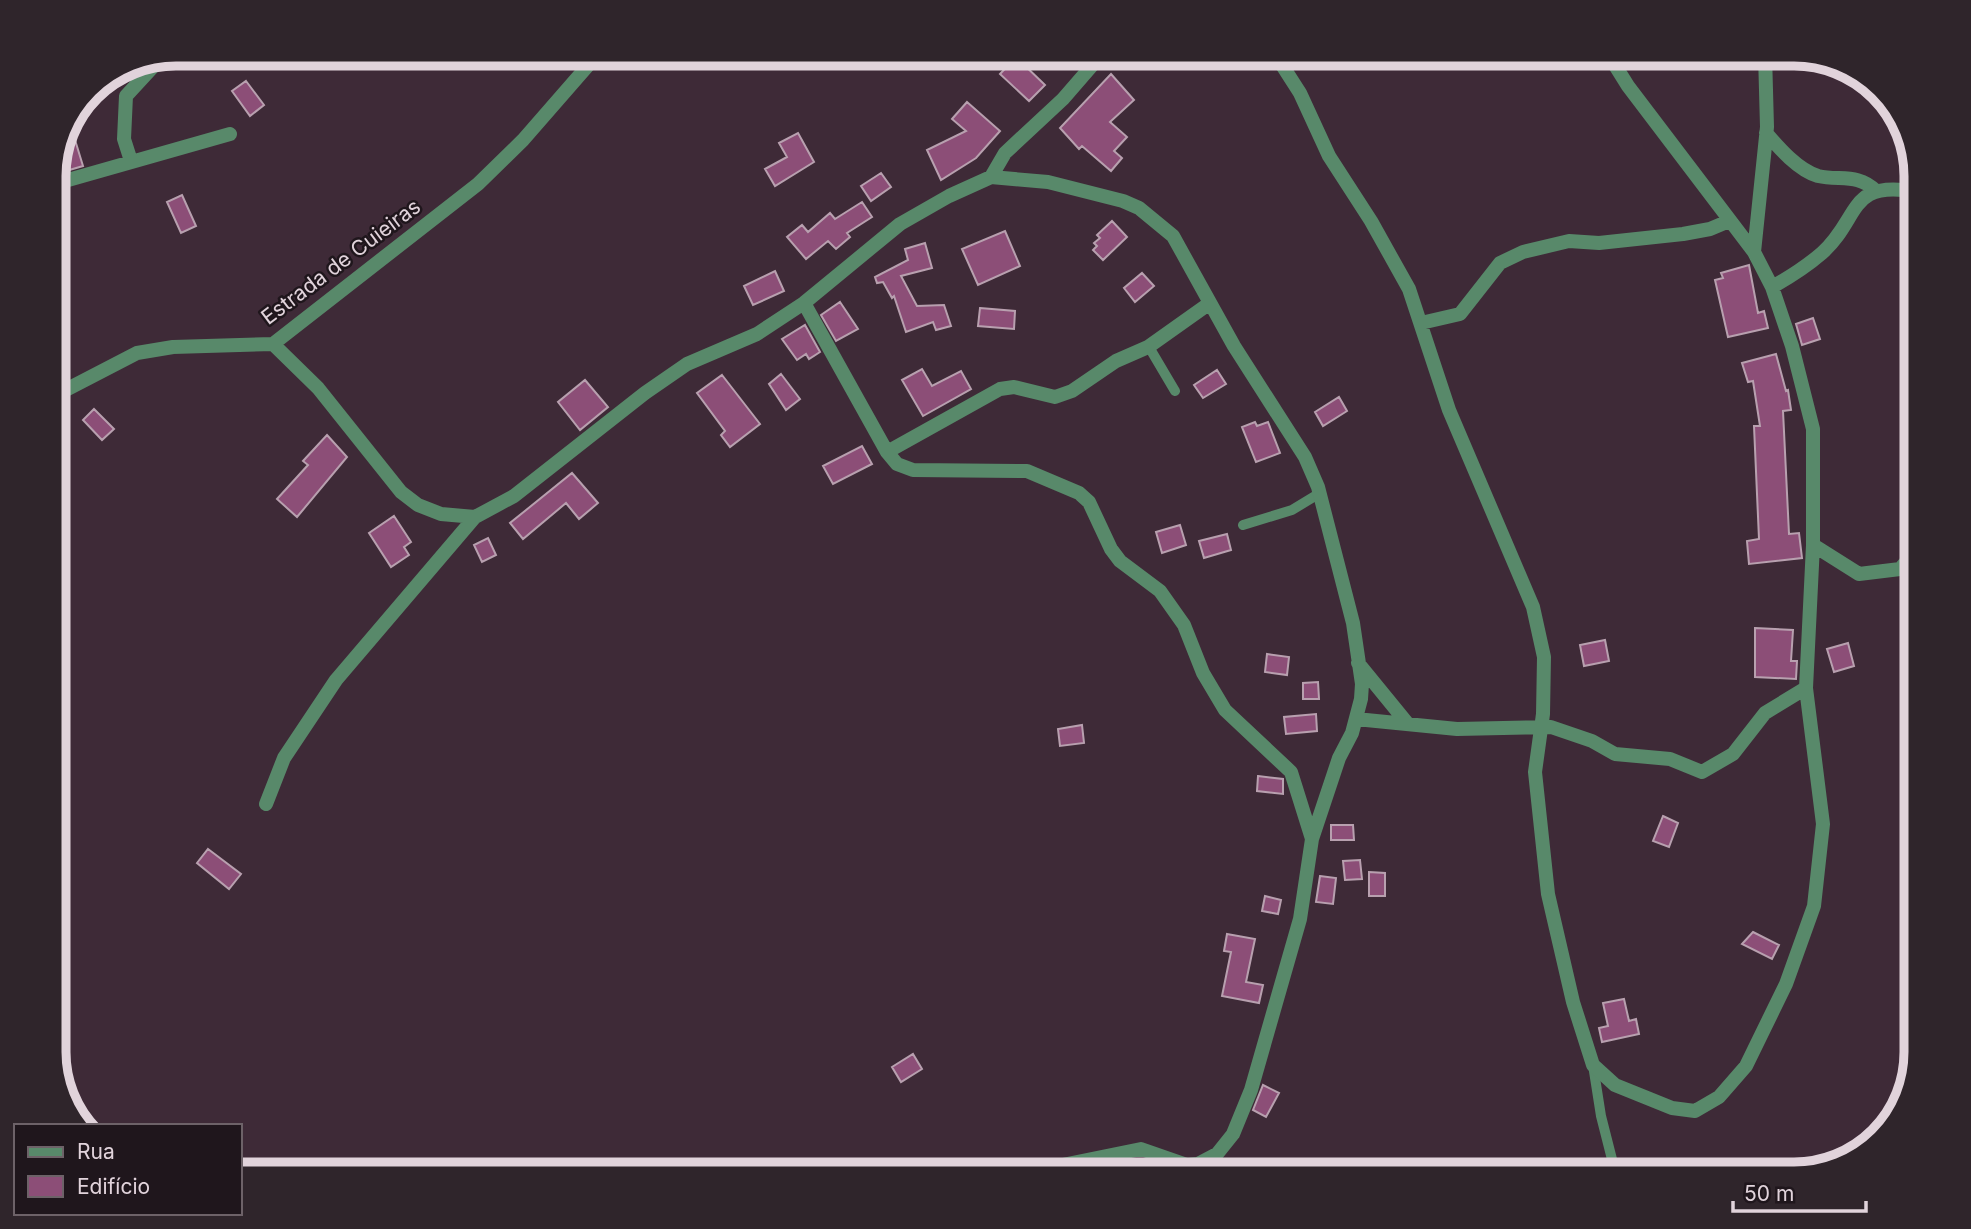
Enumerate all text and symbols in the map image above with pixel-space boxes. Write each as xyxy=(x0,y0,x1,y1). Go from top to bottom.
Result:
street label: Estrada de Cuieiras xyxy=(256,194,425,330)
legend xyxy=(14,1124,242,1215)
text: Rua xyxy=(77,1139,115,1164)
scale bar xyxy=(1733,1170,1866,1214)
text: Edifício xyxy=(77,1174,150,1199)
text: 50 m xyxy=(1744,1181,1794,1206)

